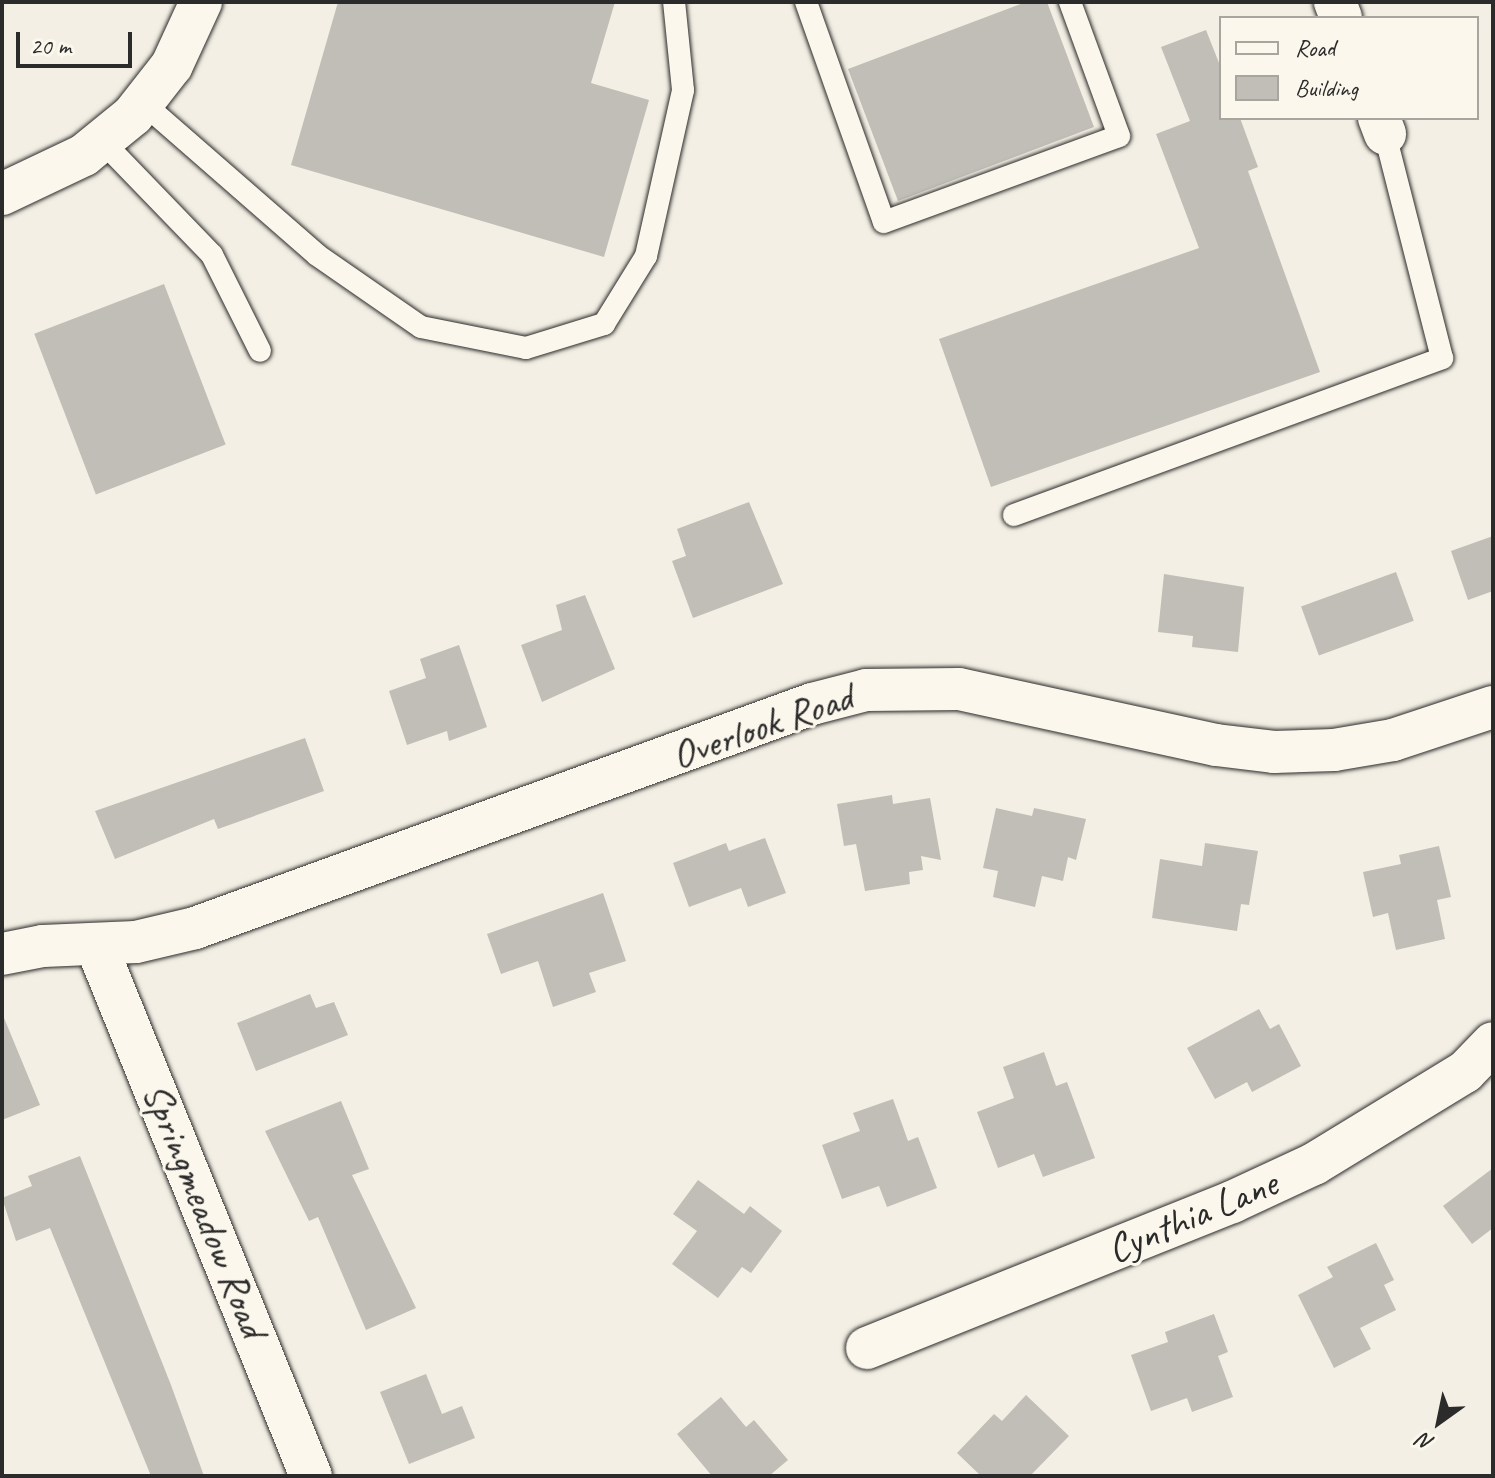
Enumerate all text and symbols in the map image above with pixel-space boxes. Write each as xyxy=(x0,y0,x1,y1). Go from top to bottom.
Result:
scale bar xyxy=(20,16,136,66)
legend xyxy=(1219,16,1479,120)
text: 20 m xyxy=(30,31,71,61)
text: Road xyxy=(1295,33,1335,63)
text: Building xyxy=(1295,73,1358,103)
street label: Overlook Road xyxy=(665,673,859,779)
street label: Springmeadow Road xyxy=(132,1076,278,1344)
street label: Cynthia Lane xyxy=(1099,1159,1285,1273)
north arrow xyxy=(1399,1382,1479,1462)
text: N xyxy=(1413,1427,1439,1458)

